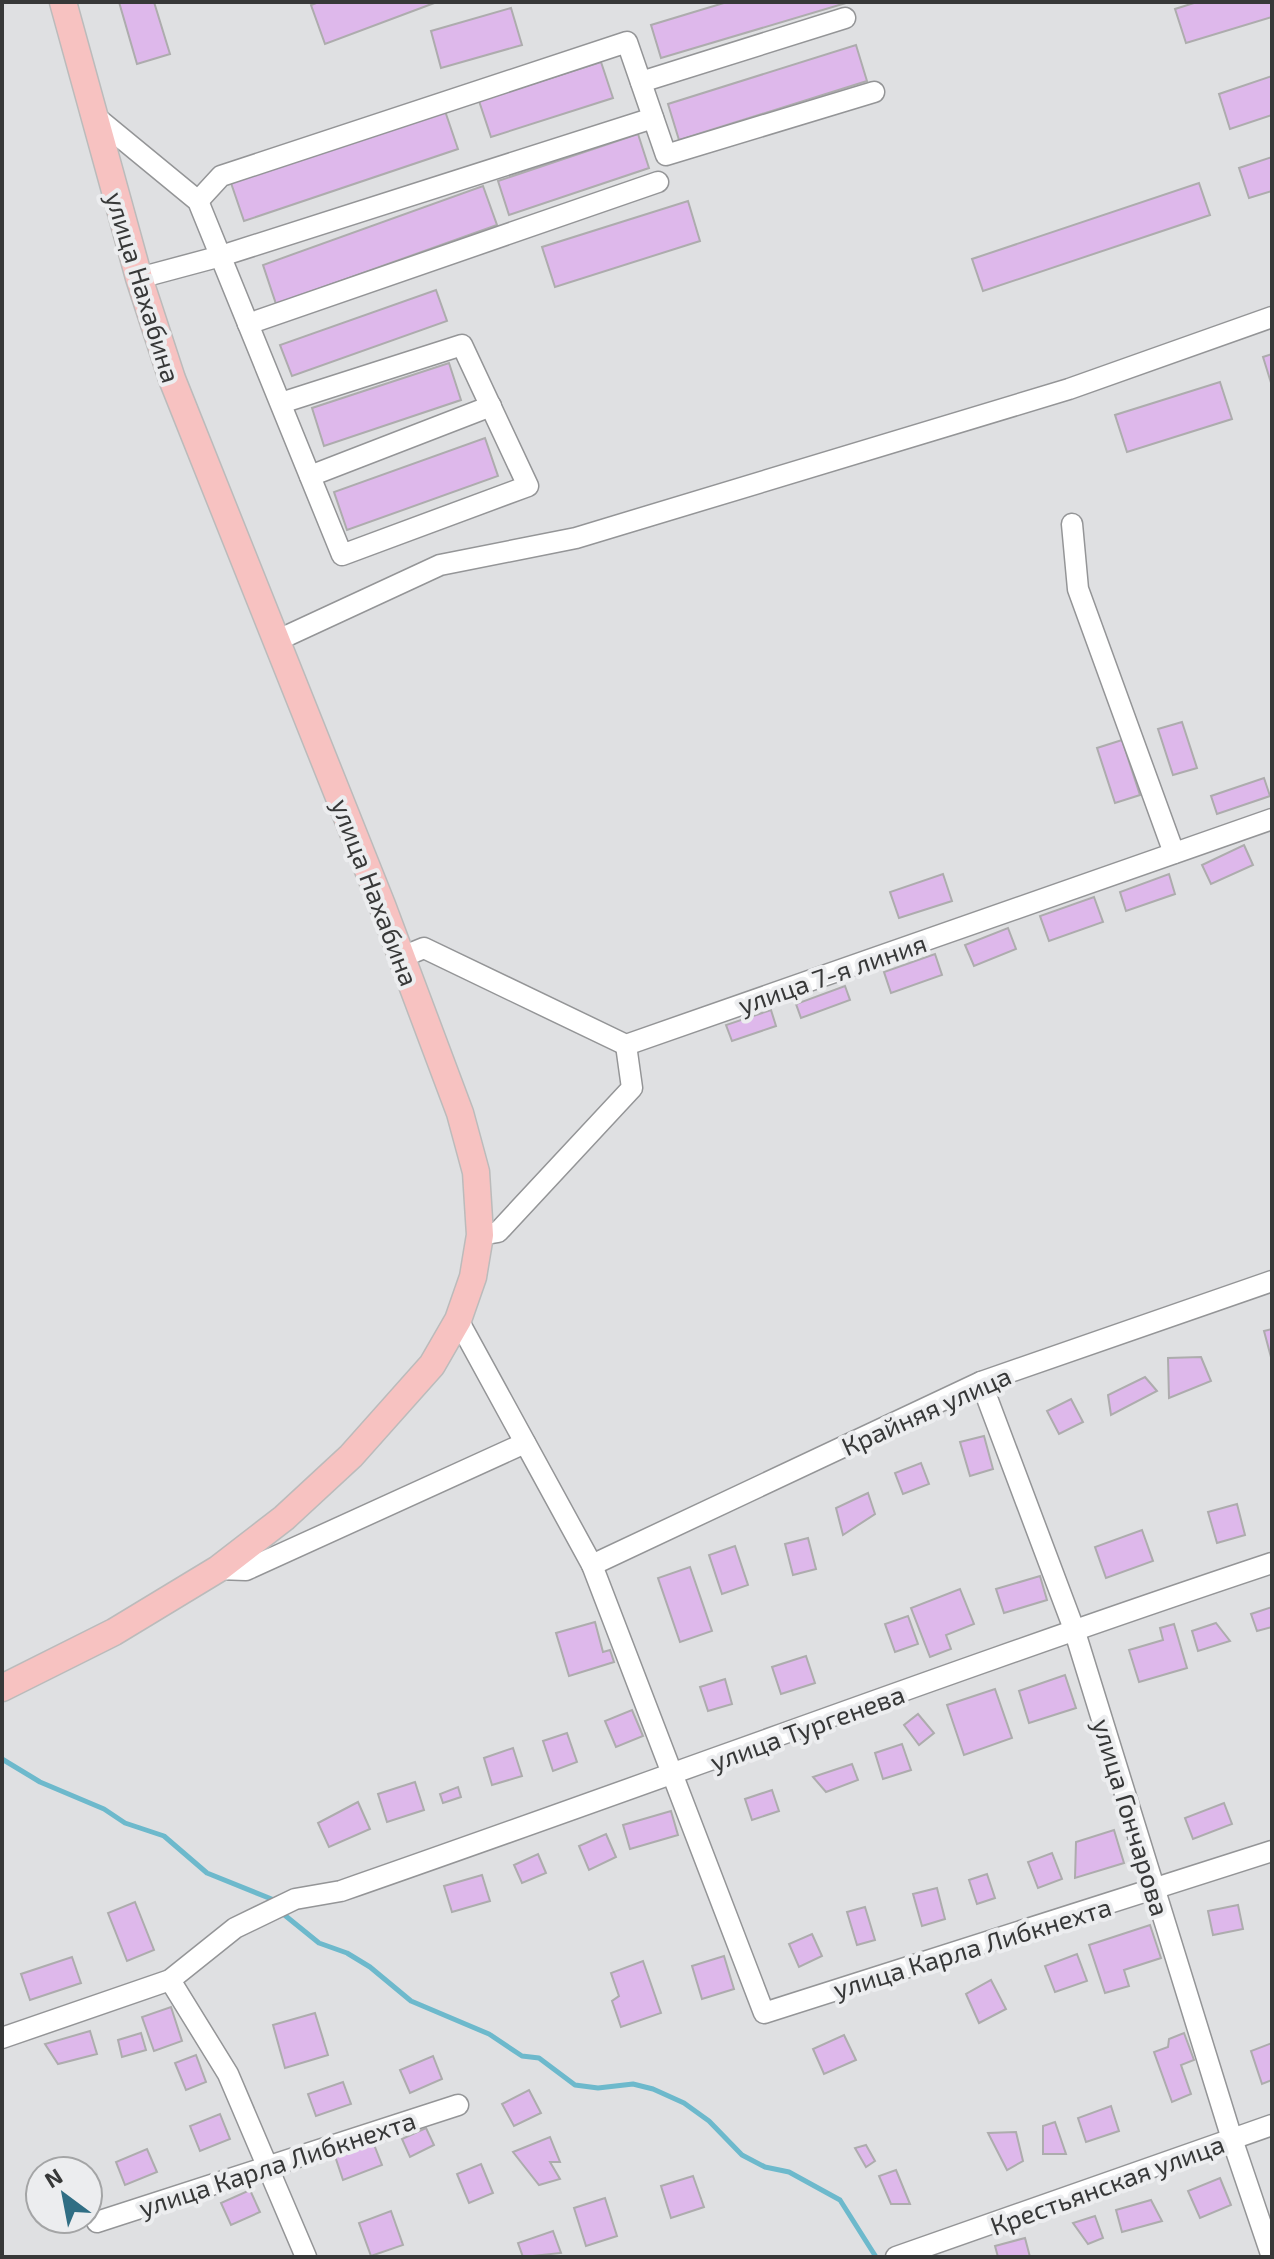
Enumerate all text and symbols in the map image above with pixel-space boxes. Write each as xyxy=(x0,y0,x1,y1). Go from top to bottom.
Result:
street label: улица Нахабина xyxy=(99,188,188,386)
street label: улица Нахабина xyxy=(325,794,426,990)
street label: улица 7-я линия xyxy=(734,926,931,1021)
street label: Крайняя улица xyxy=(836,1359,1016,1462)
street label: улица Тургенева xyxy=(706,1677,909,1777)
street label: улица Гончарова xyxy=(1086,1715,1177,1920)
street label: улица Карла Либкнехта xyxy=(829,1890,1115,2005)
street label: улица Карла Либкнехта xyxy=(135,2104,420,2223)
street label: Крестьянская улица xyxy=(986,2127,1229,2242)
north arrow xyxy=(24,2155,104,2235)
text: N xyxy=(39,2162,66,2192)

